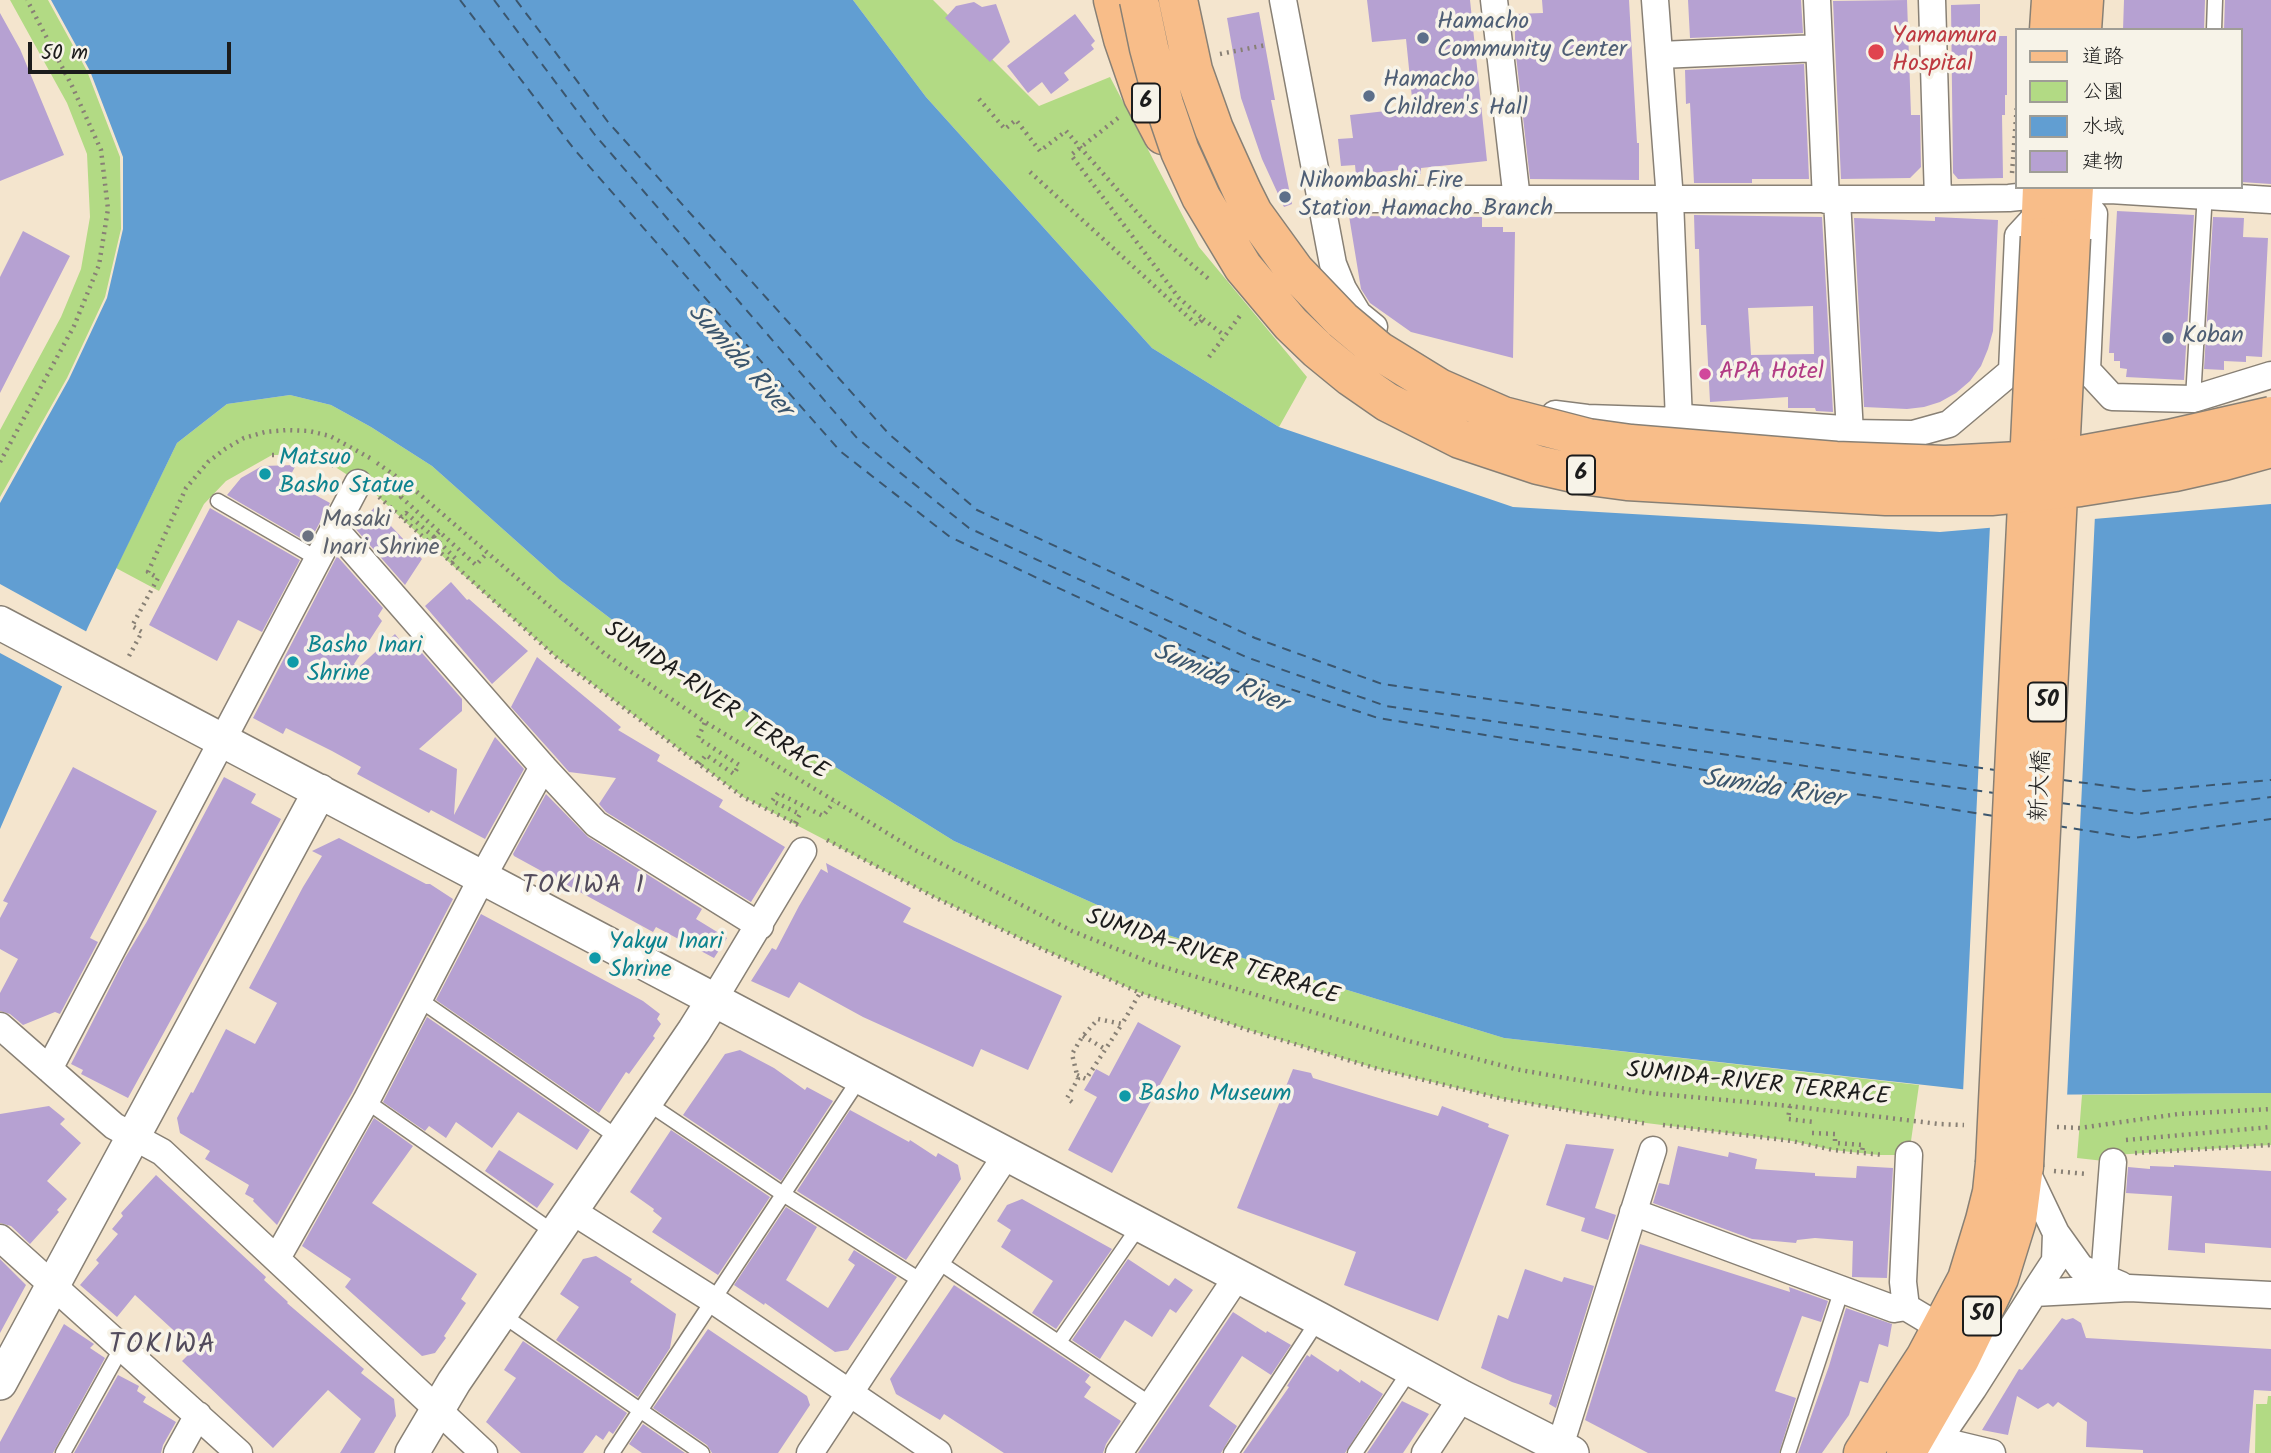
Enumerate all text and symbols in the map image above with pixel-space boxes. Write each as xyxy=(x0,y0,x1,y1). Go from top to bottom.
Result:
place label: Hamacho Community Center xyxy=(1437,10,1627,66)
place label: Yamamura Hospital xyxy=(1892,24,1997,80)
scale bar xyxy=(32,28,234,72)
legend xyxy=(2016,28,2243,189)
marker: Hamacho Community Center xyxy=(1415,30,1431,46)
text: 50 m xyxy=(41,37,88,70)
text: 道路 xyxy=(2082,41,2124,74)
marker: Yamamura Hospital xyxy=(1866,42,1886,62)
place label: Hamacho Children's Hall xyxy=(1383,68,1528,124)
text: 公園 xyxy=(2082,76,2124,109)
road number: 6 xyxy=(1132,83,1160,122)
marker: Hamacho Children's Hall xyxy=(1361,88,1377,104)
text: 水域 xyxy=(2082,111,2124,144)
text: 建物 xyxy=(2082,146,2124,179)
place label: Nihombashi Fire Station Hamacho Branch xyxy=(1299,169,1553,225)
marker: Nihombashi Fire Station Hamacho Branch xyxy=(1277,189,1293,205)
water label: Sumida River xyxy=(679,299,797,425)
place label: Koban xyxy=(2182,324,2244,352)
marker: Koban xyxy=(2160,330,2176,346)
place label: APA Hotel xyxy=(1719,360,1824,388)
marker: APA Hotel xyxy=(1697,366,1713,382)
place label: Matsuo Basho Statue xyxy=(279,446,414,502)
road number: 6 xyxy=(1567,456,1595,495)
marker: Matsuo Basho Statue xyxy=(257,466,273,482)
place label: Masaki Inari Shrine xyxy=(322,508,440,564)
marker: Masaki Inari Shrine xyxy=(300,528,316,544)
street label: SUMIDA-RIVER TERRACE xyxy=(597,616,833,788)
place label: Basho Inari Shrine xyxy=(307,634,422,690)
water label: Sumida River xyxy=(1148,638,1290,722)
marker: Basho Inari Shrine xyxy=(285,654,301,670)
road number: 50 xyxy=(2028,682,2066,722)
street label: 新大橋 xyxy=(2027,749,2059,823)
water label: Sumida River xyxy=(1700,765,1844,817)
district label: TOKIWA 1 xyxy=(523,872,645,904)
street label: SUMIDA-RIVER TERRACE xyxy=(1082,904,1342,1014)
place label: Yakyu Inari Shrine xyxy=(609,930,723,986)
marker: Yakyu Inari Shrine xyxy=(587,950,603,966)
street label: SUMIDA-RIVER TERRACE xyxy=(1625,1058,1891,1114)
place label: Basho Museum xyxy=(1139,1082,1291,1110)
marker: Basho Museum xyxy=(1117,1088,1133,1104)
road number: 50 xyxy=(1963,1296,2001,1336)
district label: TOKIWA xyxy=(110,1330,216,1364)

